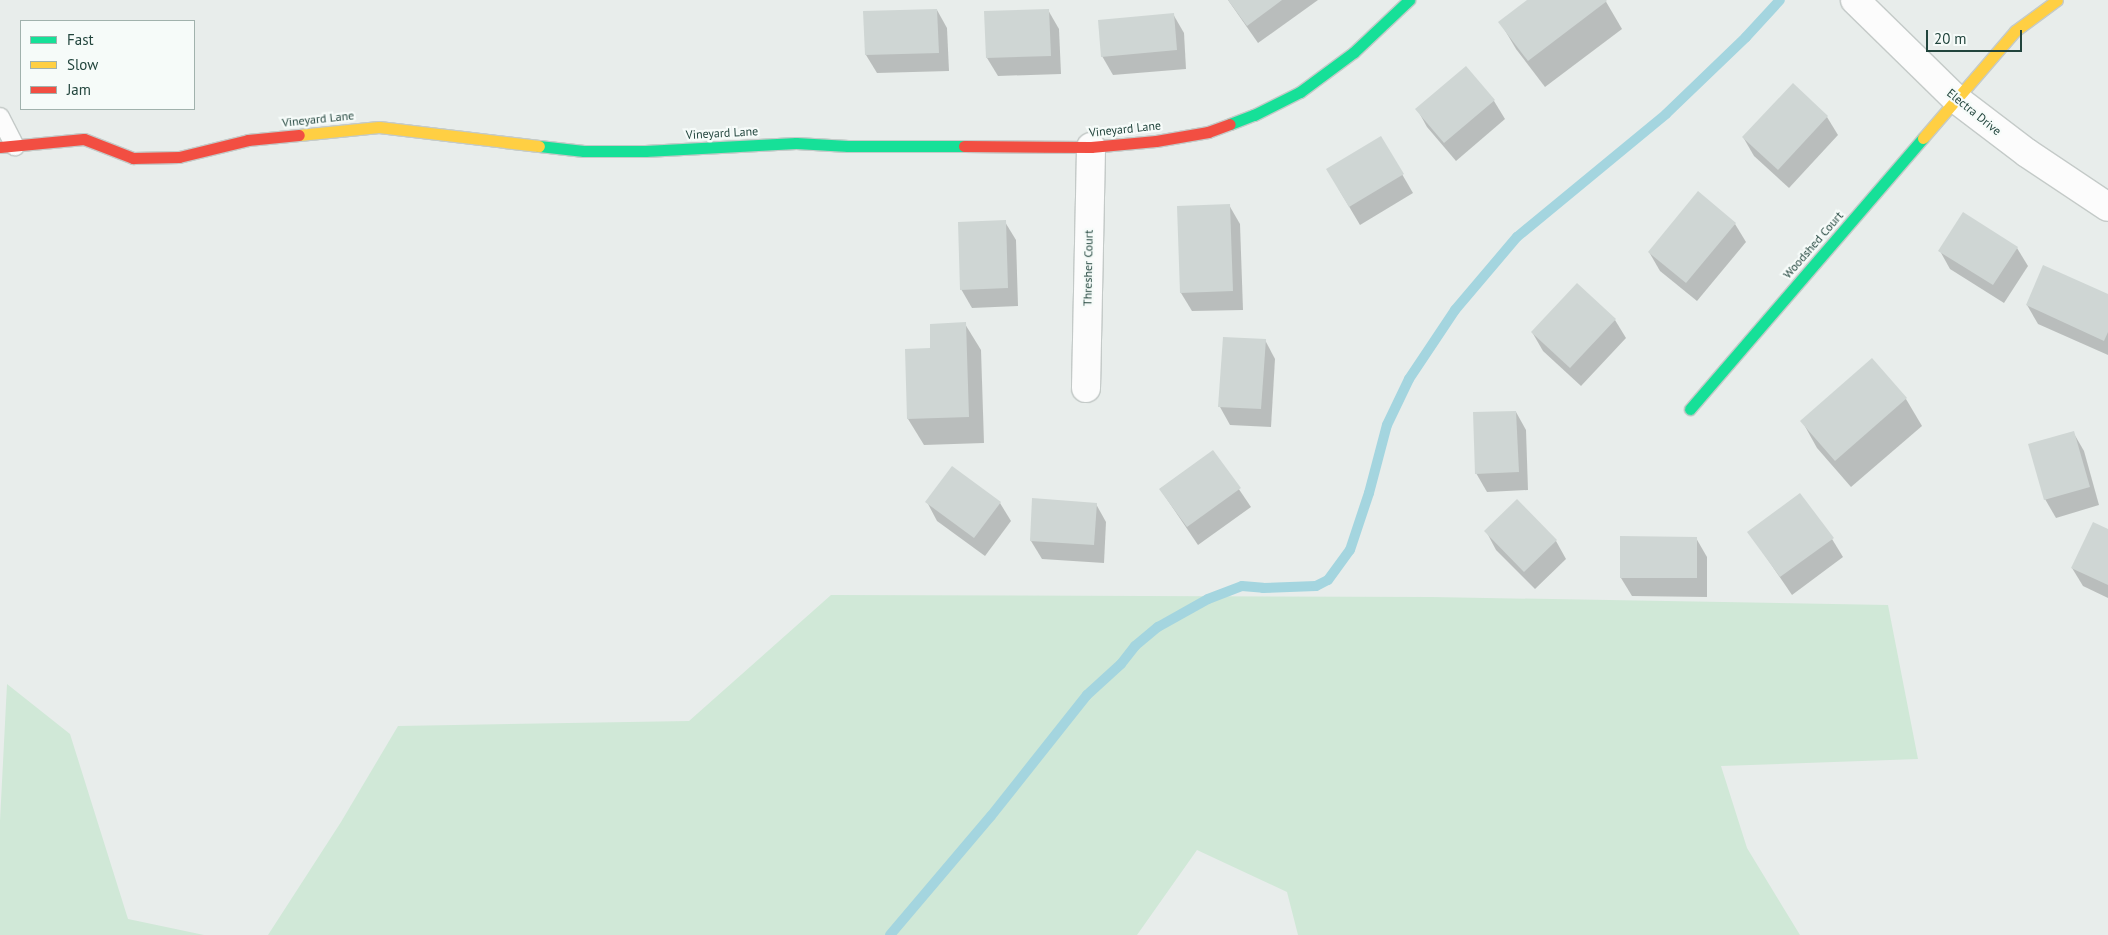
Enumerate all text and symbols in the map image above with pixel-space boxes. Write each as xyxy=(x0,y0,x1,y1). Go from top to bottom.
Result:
legend xyxy=(20,20,195,110)
scale bar xyxy=(1928,20,2024,52)
text: 20 m xyxy=(1934,29,1967,48)
text: Fast xyxy=(67,30,94,49)
text: Slow xyxy=(67,55,98,74)
text: Jam xyxy=(67,80,91,99)
street label: Electra Drive xyxy=(1944,86,2004,138)
street label: Vineyard Lane xyxy=(281,108,355,130)
street label: Vineyard Lane xyxy=(1088,118,1162,140)
street label: Vineyard Lane xyxy=(686,124,758,142)
street label: Woodshed Court xyxy=(1780,209,1846,281)
street label: Thresher Court xyxy=(1080,230,1096,306)

